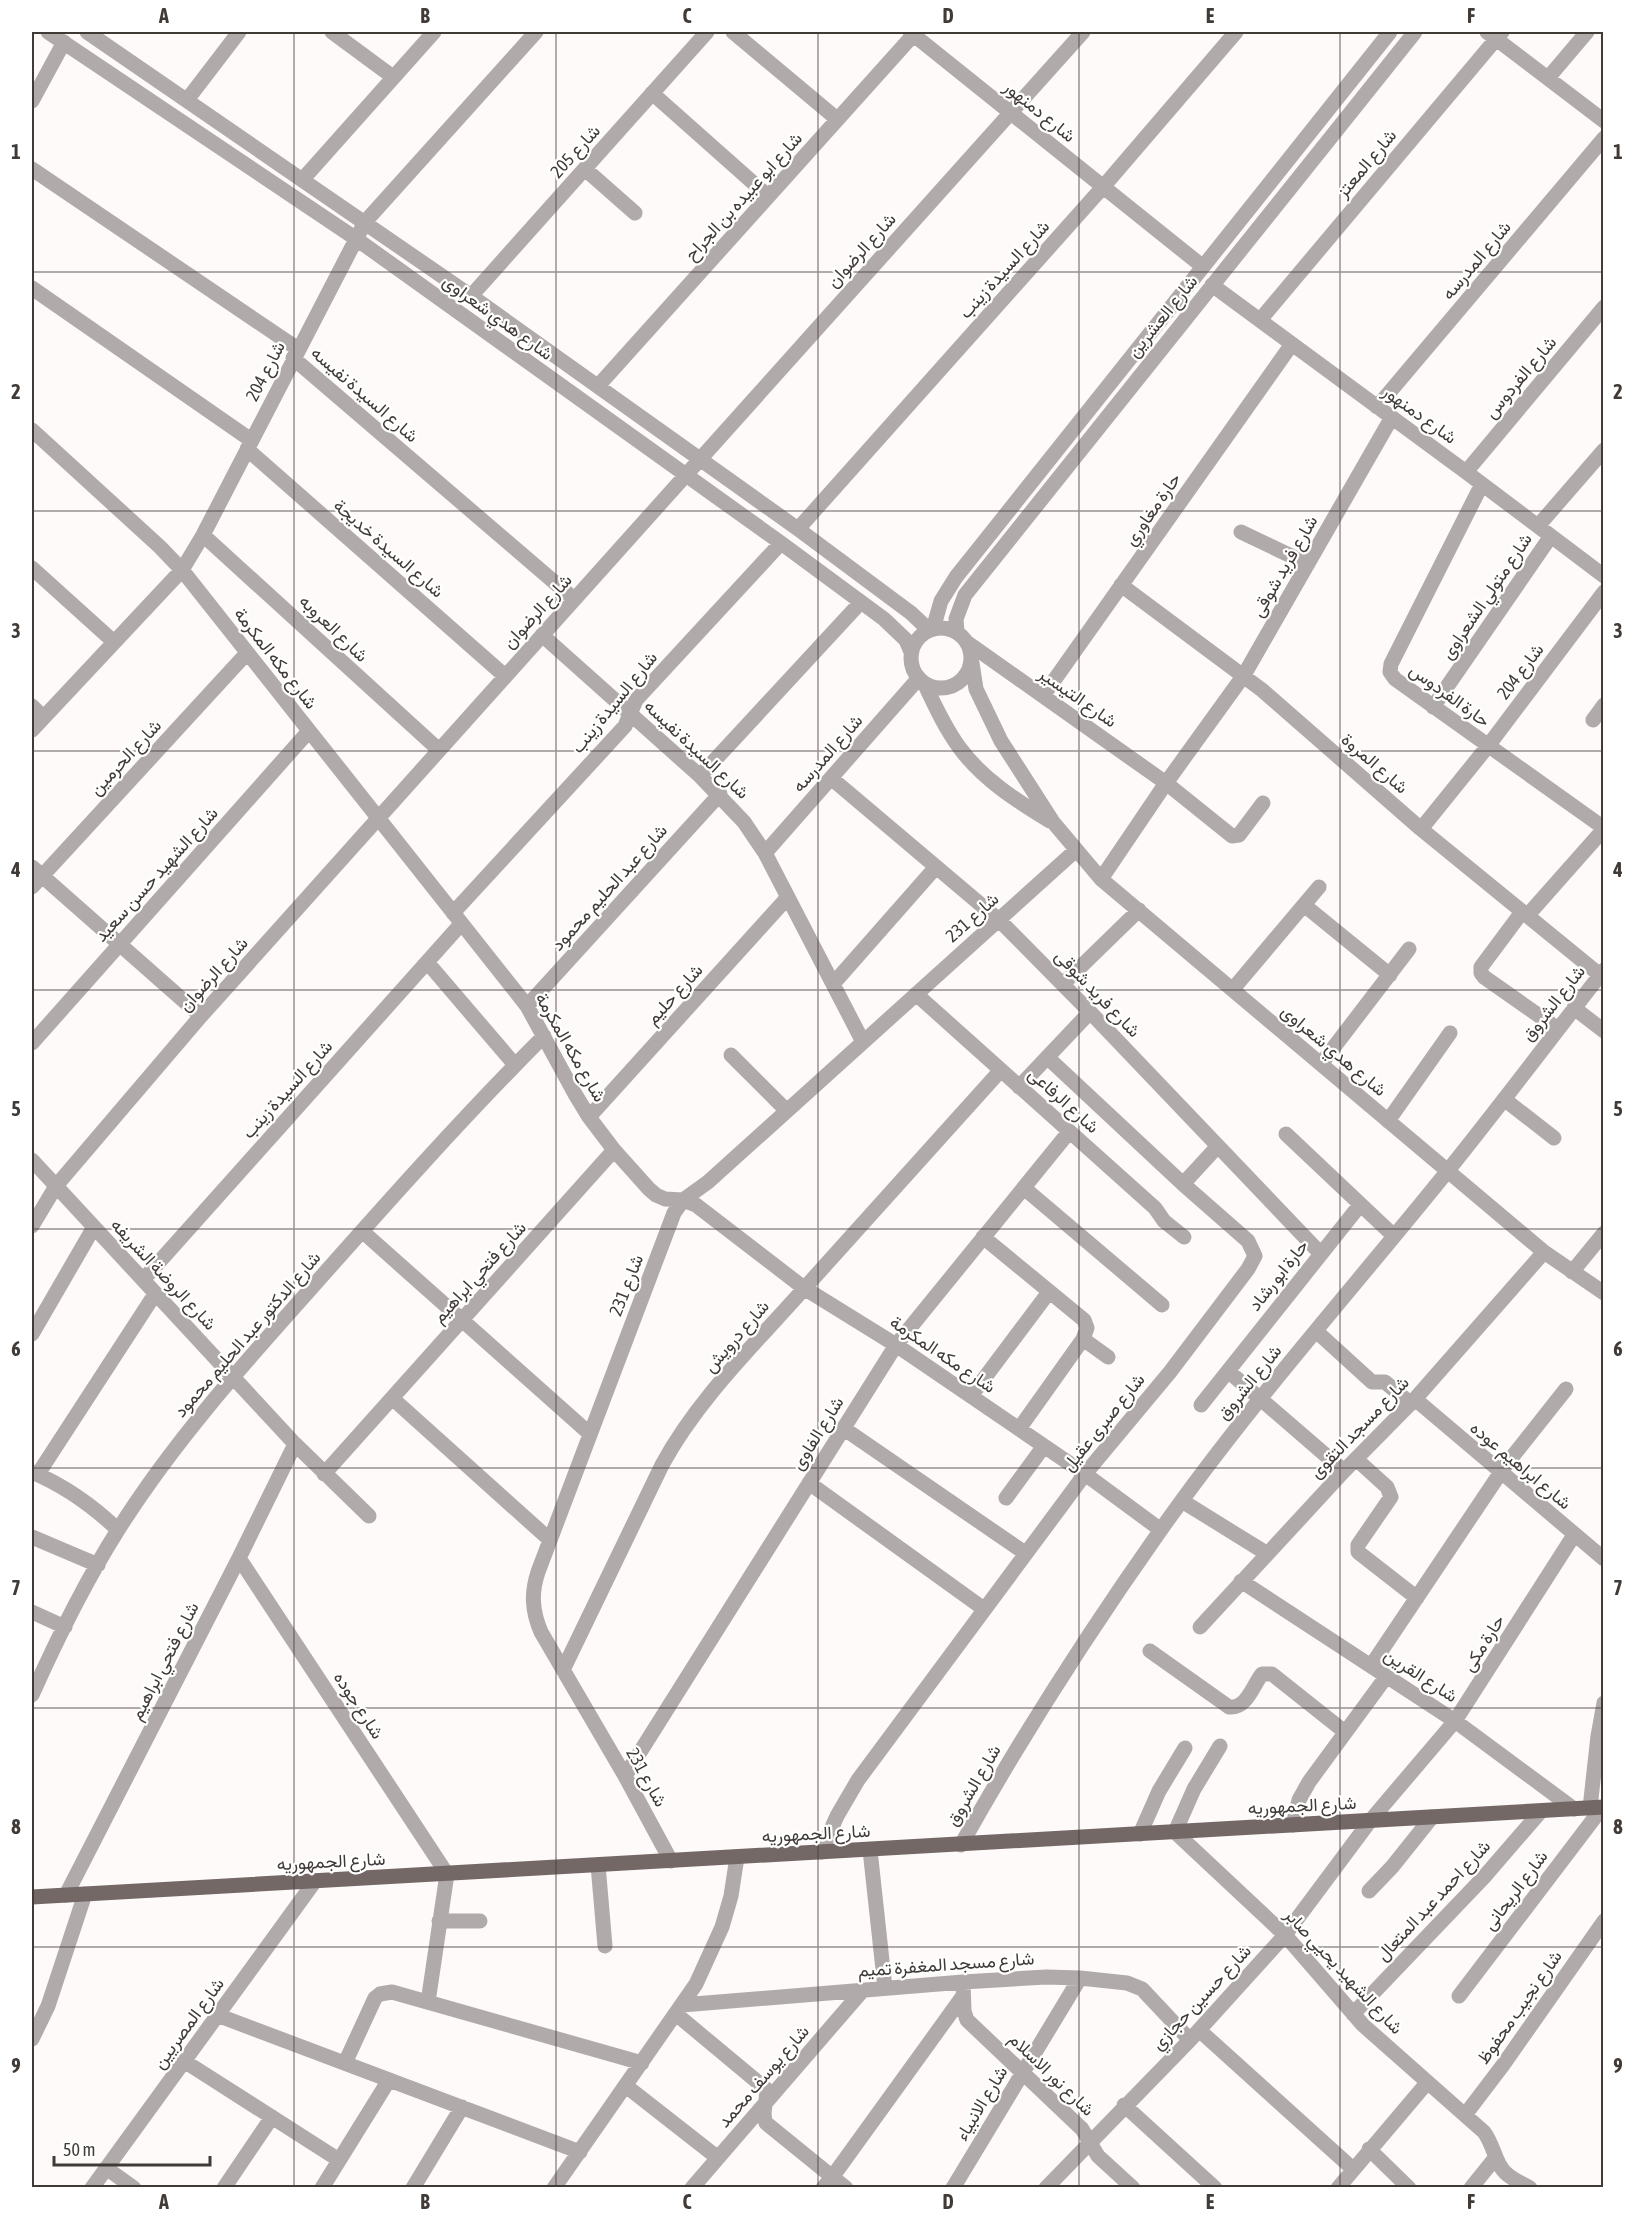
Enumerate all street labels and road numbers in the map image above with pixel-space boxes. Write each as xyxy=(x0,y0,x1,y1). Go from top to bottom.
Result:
street label: شارع دمنهور xyxy=(998,75,1080,148)
street label: شارع 205 xyxy=(546,120,606,183)
street label: شارع المعتز xyxy=(1331,125,1402,203)
street label: شارع ابو عبيده بن الجراح xyxy=(680,127,808,266)
street label: شارع الرضوان xyxy=(822,208,901,293)
street label: شارع السيدة زينب xyxy=(954,216,1055,324)
street label: شارع المدرسه xyxy=(1437,216,1516,305)
street label: شارع هدي شعراوى xyxy=(436,270,557,368)
street label: شارع العشرين xyxy=(1122,271,1203,363)
street label: شارع الفردوس xyxy=(1480,332,1562,423)
street label: شارع 204 xyxy=(241,338,291,405)
street label: شارع السيدة نفيسه xyxy=(306,342,423,448)
street label: شارع دمنهور xyxy=(1377,380,1461,449)
street label: حارة مغاوري xyxy=(1119,469,1189,552)
street label: شارع السيدة خديجة xyxy=(328,494,448,603)
street label: شارع فريد شوقى xyxy=(1247,512,1323,621)
street label: شارع متولي الشعراوى xyxy=(1436,529,1540,666)
street label: شارع الرضوان xyxy=(498,569,577,654)
street label: شارع العروبه xyxy=(294,590,373,667)
street label: شارع مكه المكرمة xyxy=(228,603,322,714)
street label: شارع 204 xyxy=(1492,639,1549,704)
street label: شارع السيدة زينب xyxy=(567,647,663,758)
street label: حارة الفردوس xyxy=(1405,659,1494,732)
street label: شارع التيسير xyxy=(1033,662,1121,733)
street label: شارع السيدة نفيسه xyxy=(639,695,754,804)
street label: شارع المدرسه xyxy=(788,710,868,798)
street label: شارع الحرمين xyxy=(85,715,167,800)
street label: شارع المروة xyxy=(1336,728,1413,799)
street label: شارع الشهيد حسن سعيد xyxy=(90,802,224,947)
street label: شارع عبد الحليم محمود xyxy=(547,819,673,956)
street label: شارع 231 xyxy=(941,888,1004,948)
street label: شارع الرضوان xyxy=(174,932,253,1017)
street label: شارع فريد شوقى xyxy=(1050,945,1145,1043)
street label: شارع حليم xyxy=(641,959,708,1030)
street label: شارع الشروق xyxy=(1517,961,1591,1046)
street label: شارع مكه المكرمة xyxy=(530,989,611,1106)
street label: شارع هدي شعراوى xyxy=(1274,1000,1391,1104)
street label: شارع السيدة زينب xyxy=(237,1036,338,1144)
street label: شارع الرفاعى xyxy=(1023,1063,1104,1139)
street label: شارع الروضة الشريفه xyxy=(105,1214,221,1336)
street label: شارع فتحي ابراهيم xyxy=(428,1217,534,1331)
street label: حارة ابو رشاد xyxy=(1244,1235,1313,1315)
street label: شارع الدكتور عبد الحليم محمود xyxy=(169,1247,326,1422)
street label: شارع 231 xyxy=(605,1251,649,1319)
street label: شارع درويش xyxy=(699,1296,775,1378)
street label: شارع مكه المكرمة xyxy=(885,1311,1000,1399)
street label: شارع الشروق xyxy=(1212,1340,1287,1425)
street label: شارع صبرى عقيل xyxy=(1057,1369,1150,1476)
street label: شارع مسجد التقوى xyxy=(1305,1372,1414,1484)
street label: شارع الفاوى xyxy=(786,1392,849,1475)
street label: شارع ابراهيم عوده xyxy=(1465,1417,1576,1515)
street label: شارع فتحي ابراهيم xyxy=(125,1598,207,1726)
street label: حارة مكى xyxy=(1457,1611,1509,1676)
street label: شارع القرين xyxy=(1379,1644,1462,1708)
street label: شارع جوده xyxy=(328,1668,388,1744)
street label: شارع الشروق xyxy=(941,1741,1006,1830)
street label: شارع 231 xyxy=(621,1744,672,1811)
street label: شارع الجمهوريه xyxy=(1247,1792,1357,1820)
street label: شارع الجمهوريه xyxy=(761,1820,871,1848)
street label: شارع احمد عبد المتعال xyxy=(1372,1835,1496,1966)
street label: شارع الريحانى xyxy=(1478,1846,1553,1935)
street label: شارع الجمهوريه xyxy=(276,1848,386,1876)
street label: شارع الشهيد يحيي صابر xyxy=(1276,1903,1408,2041)
street label: شارع حسين حجازي xyxy=(1147,1940,1259,2057)
street label: شارع نجيب محفوظ xyxy=(1472,1946,1568,2069)
street label: شارع مسجد المغفرة تميم xyxy=(857,1947,1035,1983)
street label: شارع المصريين xyxy=(148,1973,230,2074)
street label: شارع يوسف محمد xyxy=(713,2021,815,2133)
street label: شارع نور الاسلام xyxy=(1004,2028,1099,2121)
street label: شارع الانبياء xyxy=(951,2062,1013,2145)

